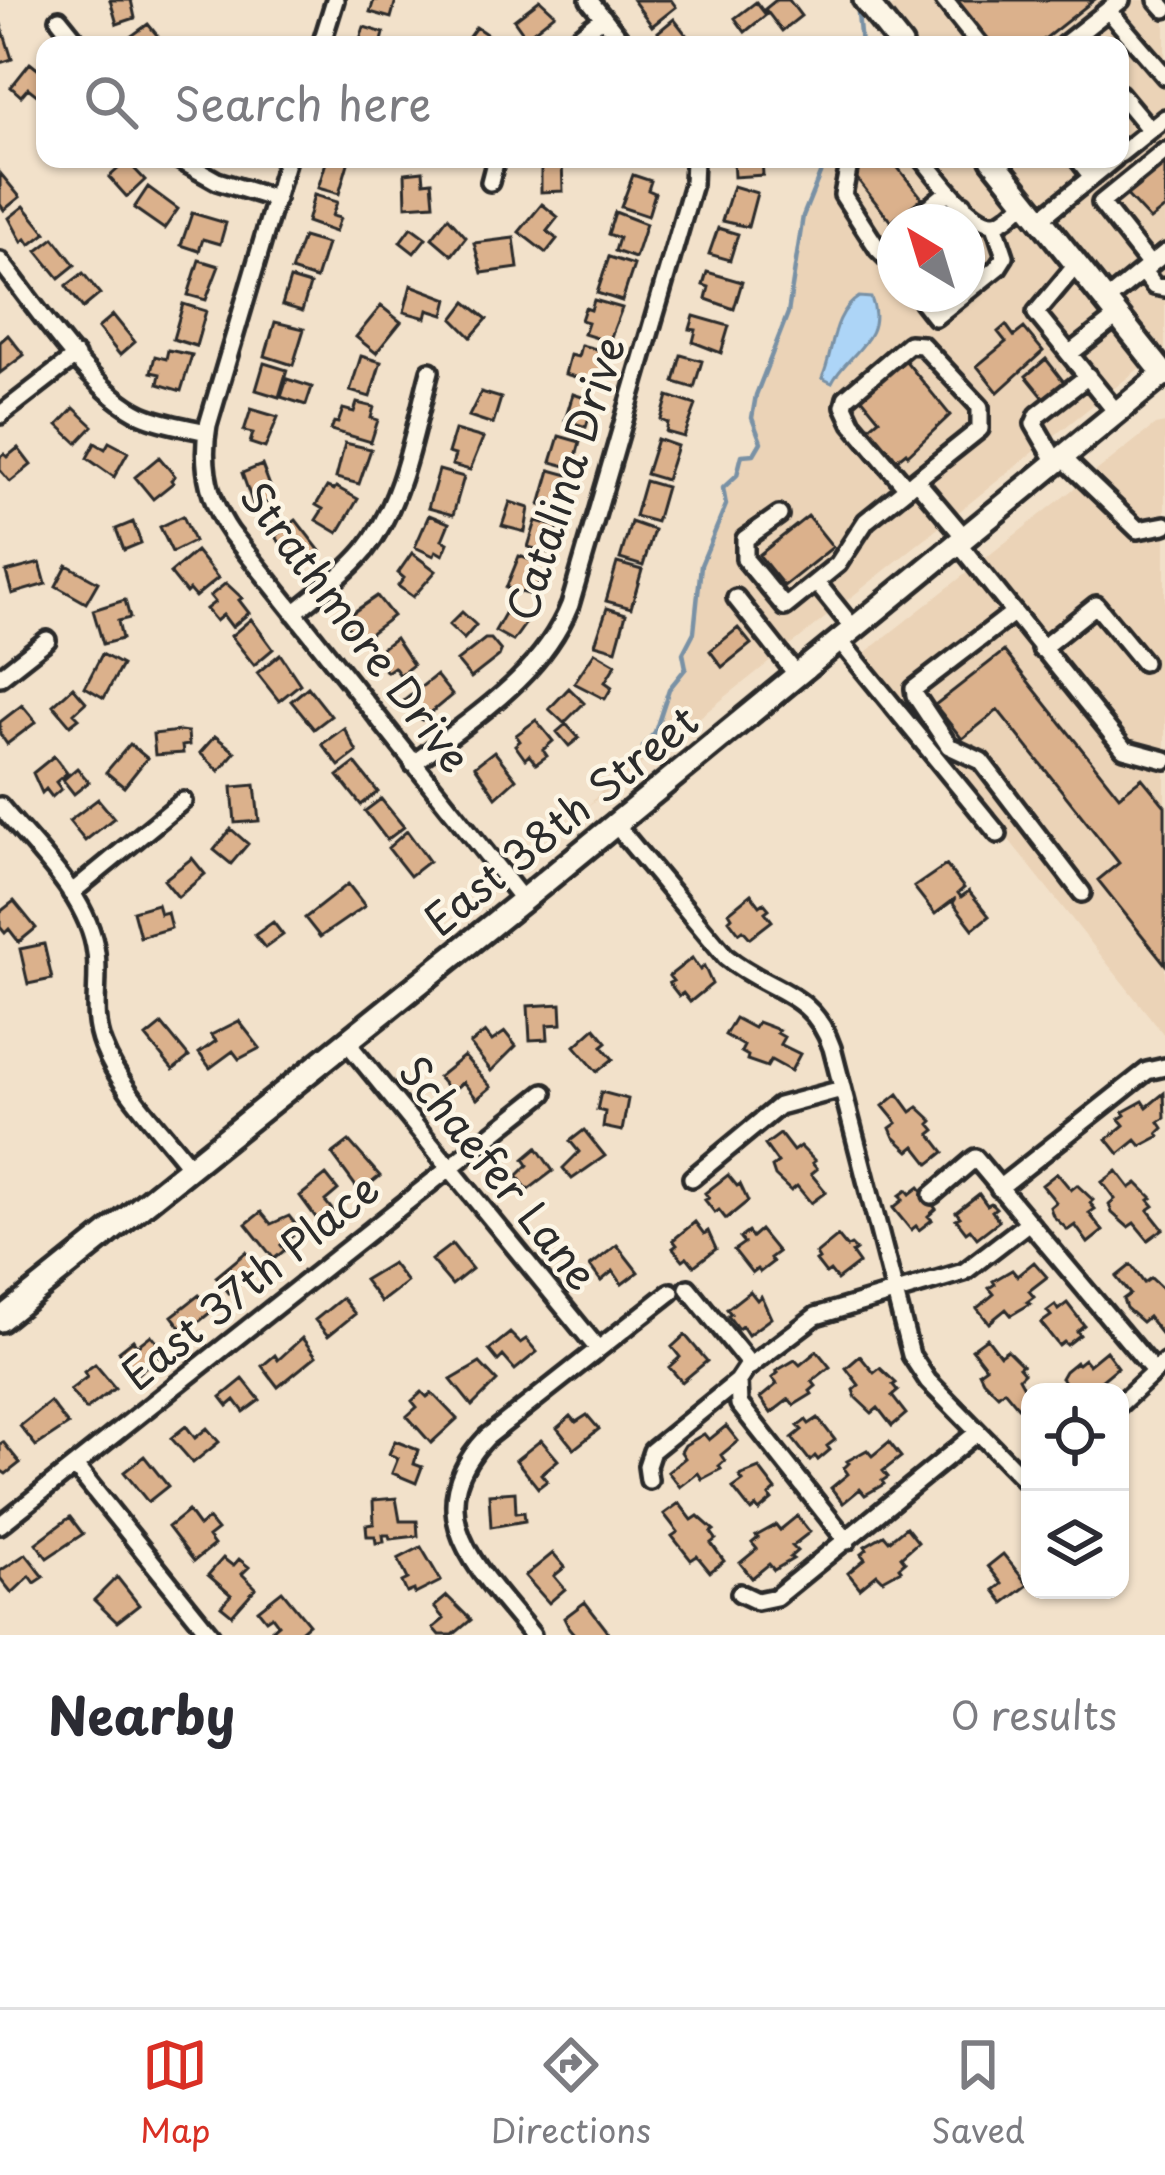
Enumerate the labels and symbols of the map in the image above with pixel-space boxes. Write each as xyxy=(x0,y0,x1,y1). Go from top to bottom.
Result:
north arrow xyxy=(877,204,985,312)
street label: Catalina Drive xyxy=(488,328,640,628)
street label: Strathmore Drive xyxy=(226,467,488,785)
street label: East 38th Street xyxy=(409,689,711,949)
street label: Schaefer Lane xyxy=(386,1041,614,1303)
street label: East 37th Place xyxy=(107,1156,391,1404)

